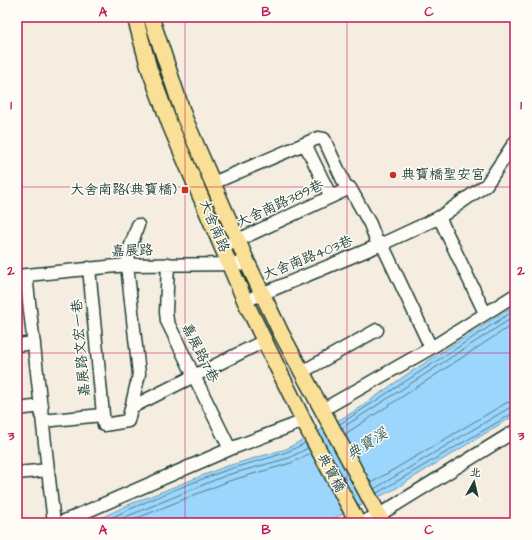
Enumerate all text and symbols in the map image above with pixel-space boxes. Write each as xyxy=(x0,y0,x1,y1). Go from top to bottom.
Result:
text: A xyxy=(99,3,108,21)
text: B xyxy=(261,3,271,21)
text: C xyxy=(424,3,434,21)
text: 1 xyxy=(10,96,12,114)
text: 1 xyxy=(520,96,522,114)
place label: 典寶橋聖安宮 xyxy=(401,165,485,185)
marker: 典寶橋聖安宮 xyxy=(388,170,398,180)
street label: 大舍南路389巷 xyxy=(233,175,328,233)
place label: 大舍南路(典寶橋) xyxy=(70,180,177,200)
marker: 大舍南路(典寶橋) xyxy=(180,185,190,195)
street label: 大舍南路 xyxy=(194,196,234,256)
street label: 大舍南路403巷 xyxy=(260,230,357,285)
street label: 嘉展路 xyxy=(111,240,153,262)
text: 2 xyxy=(6,262,15,280)
text: 2 xyxy=(516,262,525,280)
street label: 嘉展路文宏一巷 xyxy=(67,297,95,398)
street label: 嘉展路7巷 xyxy=(176,320,224,387)
water label: 典寶溪 xyxy=(342,423,392,465)
text: 3 xyxy=(7,427,15,445)
text: 3 xyxy=(517,427,525,445)
street label: 典寶橋 xyxy=(312,450,350,496)
north arrow xyxy=(454,462,494,502)
text: 北 xyxy=(469,464,482,481)
text: A xyxy=(99,521,108,539)
text: B xyxy=(261,521,271,539)
text: C xyxy=(424,521,434,539)

